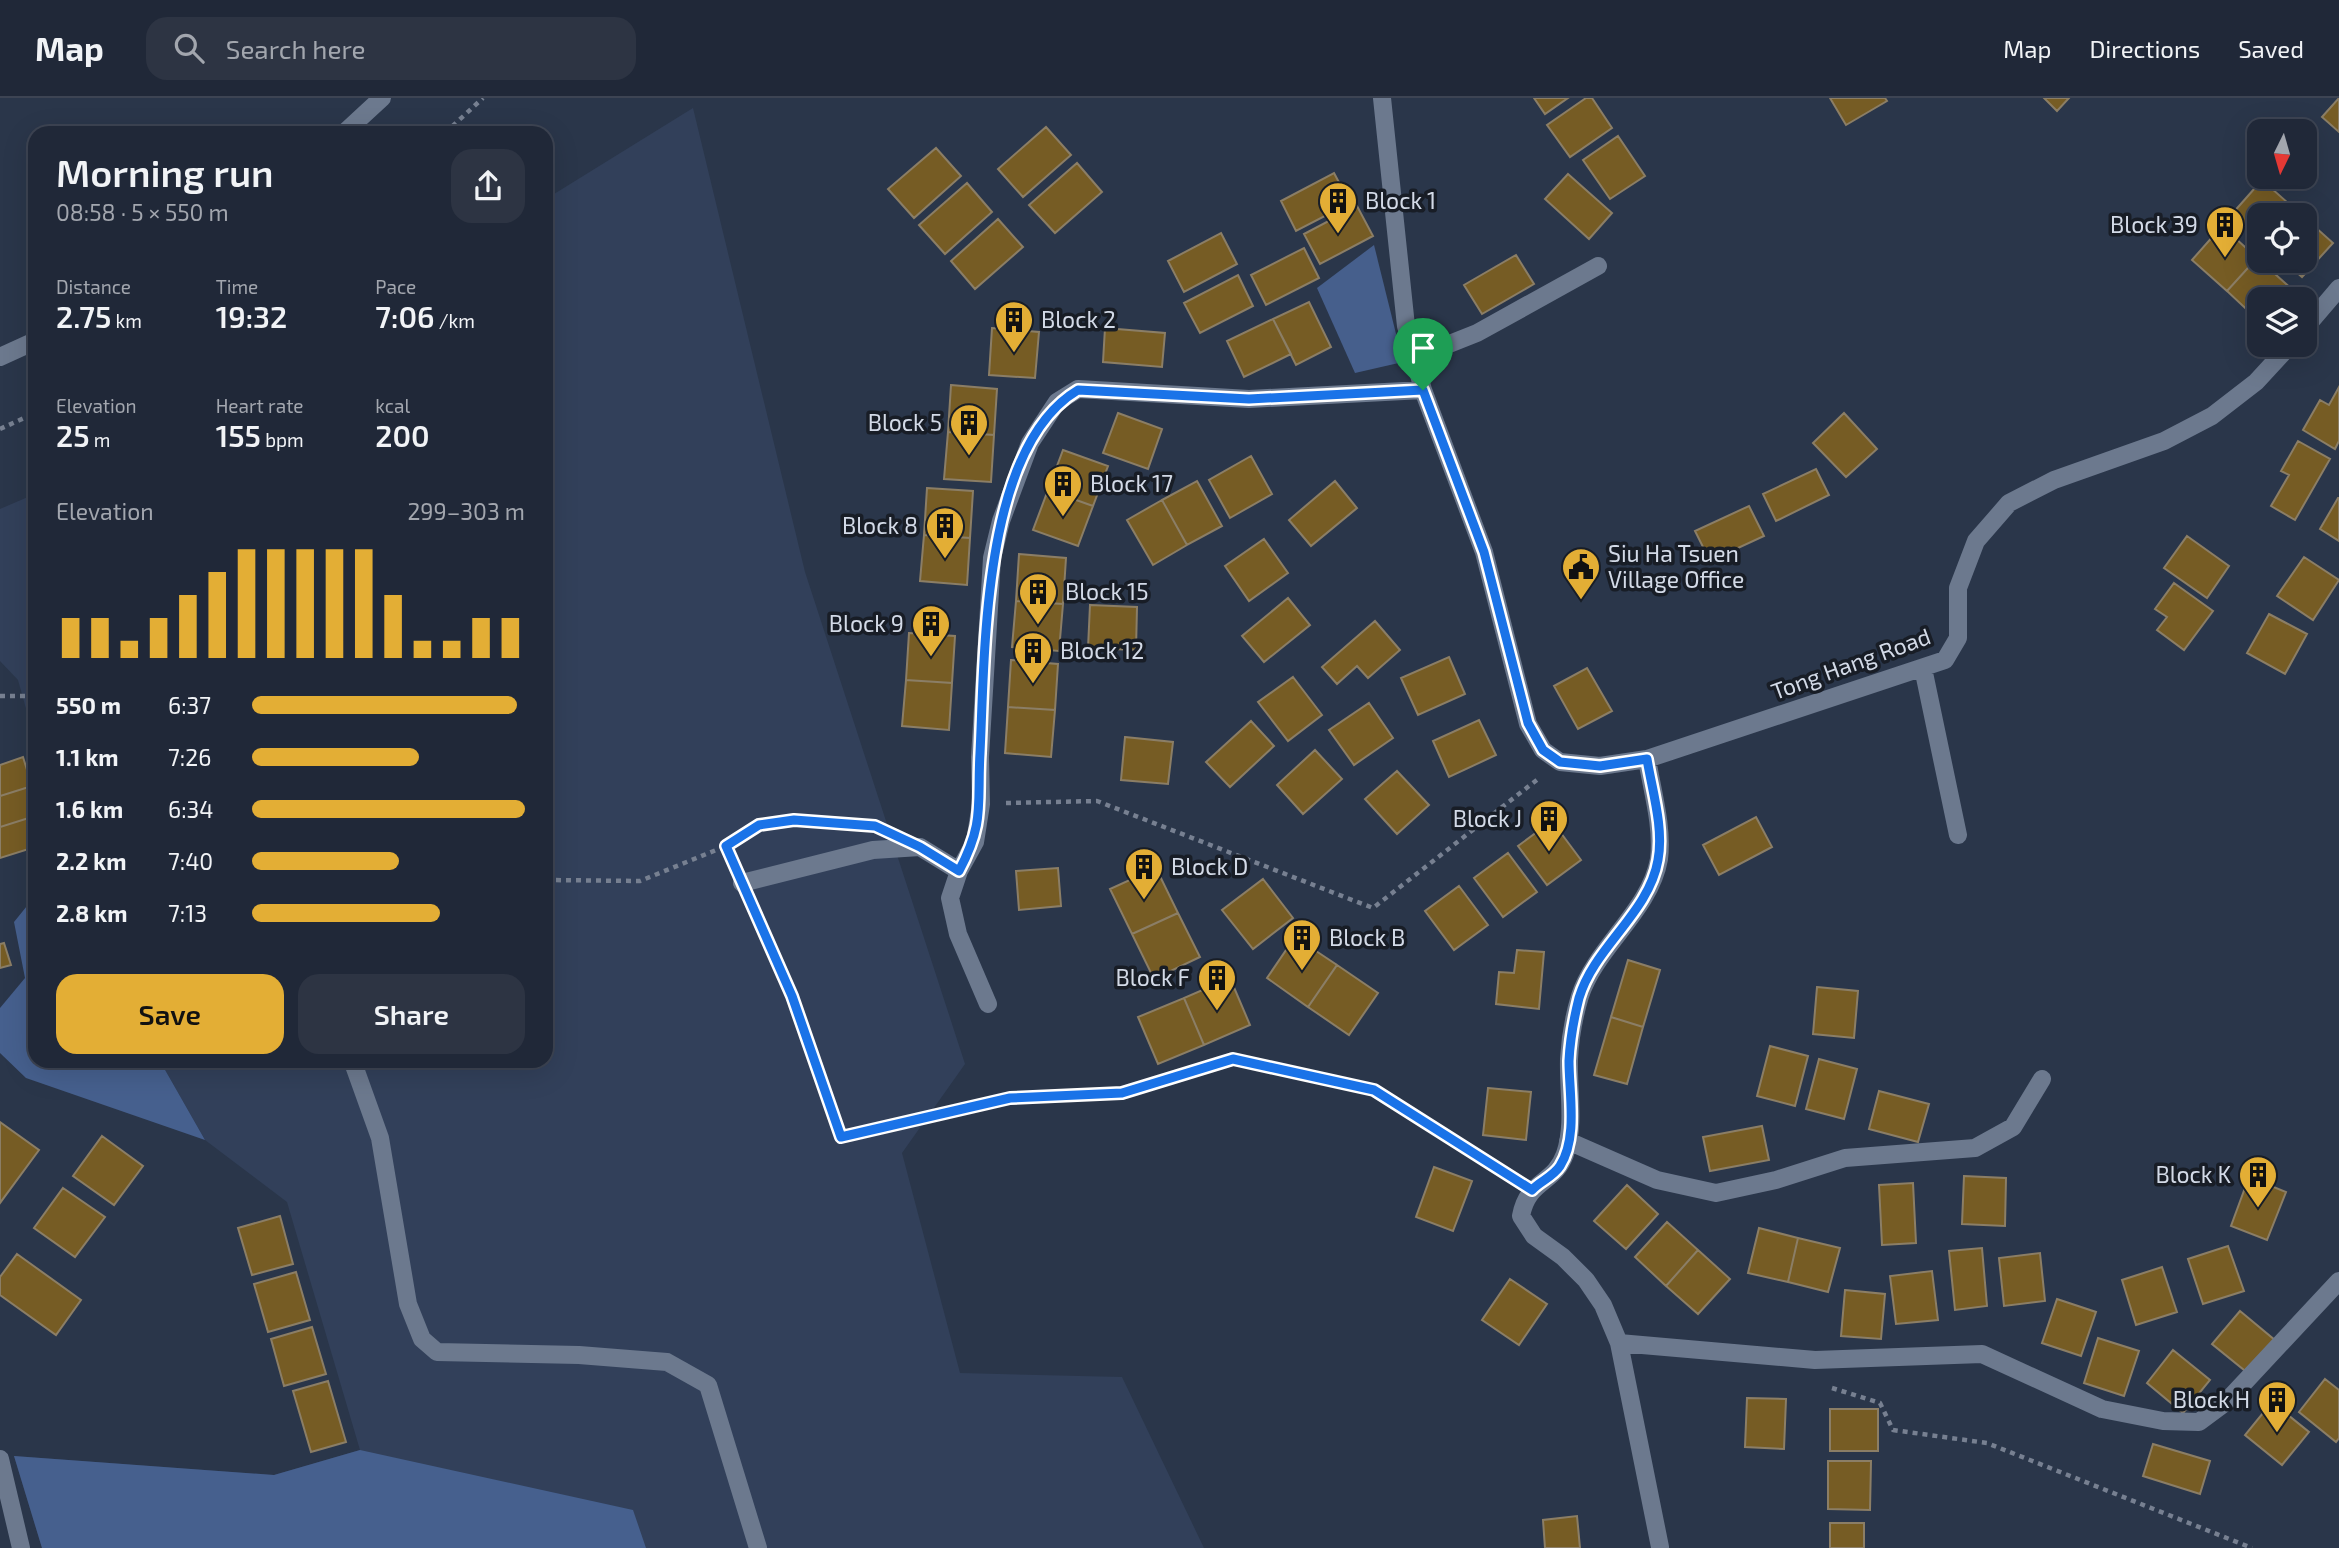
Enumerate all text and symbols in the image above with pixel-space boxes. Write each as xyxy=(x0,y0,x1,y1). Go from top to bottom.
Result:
search box xyxy=(146,17,636,80)
text: Map xyxy=(35,28,104,68)
icon: search xyxy=(170,29,208,67)
text: Search here xyxy=(226,33,365,64)
text: Map xyxy=(2003,34,2051,63)
text: Directions xyxy=(2089,34,2200,63)
text: Saved xyxy=(2238,34,2304,63)
north arrow xyxy=(2247,119,2317,189)
map controls xyxy=(2247,119,2317,357)
text: Morning run xyxy=(56,149,274,195)
button: share xyxy=(451,149,525,223)
building icon: Block 1 xyxy=(1317,180,1359,235)
place label: Block 1 xyxy=(1365,186,1436,214)
text: 08:58 · 5 × 550 m xyxy=(56,198,229,226)
button: locate xyxy=(2247,203,2317,273)
building icon: Block 39 xyxy=(2204,204,2246,259)
place label: Block 39 xyxy=(2110,210,2198,238)
text: Distance xyxy=(56,275,131,298)
text: Time xyxy=(216,275,258,298)
text: Pace xyxy=(375,275,416,298)
button: layers xyxy=(2247,287,2317,357)
text: 2.75 xyxy=(56,298,111,334)
text: 19:32 xyxy=(216,298,287,334)
text: 7:06 xyxy=(375,298,434,334)
building icon: Block 2 xyxy=(993,299,1035,354)
place label: Block 2 xyxy=(1041,305,1116,333)
text: km xyxy=(111,309,142,332)
text: /km xyxy=(434,309,475,332)
pin xyxy=(1393,318,1453,390)
icon: arrive xyxy=(1404,329,1442,367)
text: Elevation xyxy=(56,394,137,417)
text: Heart rate xyxy=(216,394,304,417)
text: kcal xyxy=(375,394,410,417)
building icon: Block 5 xyxy=(948,402,990,457)
place label: Block 5 xyxy=(868,408,942,436)
text: 25 xyxy=(56,417,90,453)
text: 155 xyxy=(216,417,261,453)
text: 200 xyxy=(375,417,430,453)
text: m xyxy=(90,428,110,451)
text: bpm xyxy=(261,428,304,451)
building icon: Block 17 xyxy=(1042,463,1084,518)
place label: Block 17 xyxy=(1090,469,1173,497)
text: Elevation xyxy=(56,497,154,525)
text: 299–303 m xyxy=(407,497,525,525)
building icon: Block 8 xyxy=(924,505,966,560)
place label: Block 8 xyxy=(842,511,918,539)
place label: Siu Ha Tsuen Village Office xyxy=(1608,539,1744,593)
public building icon: Siu Ha Tsuen Village Office xyxy=(1560,546,1602,601)
building icon: Block 15 xyxy=(1017,571,1059,626)
place label: Block 15 xyxy=(1065,577,1149,605)
building icon: Block 9 xyxy=(910,603,952,658)
place label: Block 9 xyxy=(829,609,904,637)
street label: Tong Hang Road xyxy=(1767,621,1934,705)
building icon: Block 12 xyxy=(1012,630,1054,685)
place label: Block 12 xyxy=(1060,636,1144,664)
text: 550 m xyxy=(56,691,121,719)
text: 6:37 xyxy=(168,691,211,719)
text: 1.1 km xyxy=(56,743,119,771)
text: 7:26 xyxy=(168,743,211,771)
text: 1.6 km xyxy=(56,795,123,823)
text: 6:34 xyxy=(168,795,214,823)
building icon: Block J xyxy=(1528,798,1570,853)
place label: Block J xyxy=(1453,804,1522,832)
building icon: Block D xyxy=(1123,846,1165,901)
text: 2.2 km xyxy=(56,847,126,875)
text: 7:40 xyxy=(168,847,213,875)
place label: Block D xyxy=(1171,852,1248,880)
text: 2.8 km xyxy=(56,899,127,927)
text: 7:13 xyxy=(168,899,207,927)
building icon: Block B xyxy=(1281,917,1323,972)
place label: Block B xyxy=(1329,923,1405,951)
building icon: Block F xyxy=(1196,957,1238,1012)
place label: Block F xyxy=(1116,963,1190,991)
button: Save xyxy=(56,974,284,1054)
button: Share xyxy=(298,974,525,1054)
building icon: Block K xyxy=(2237,1154,2279,1209)
place label: Block K xyxy=(2155,1160,2231,1188)
building icon: Block H xyxy=(2256,1379,2298,1434)
place label: Block H xyxy=(2173,1385,2250,1413)

